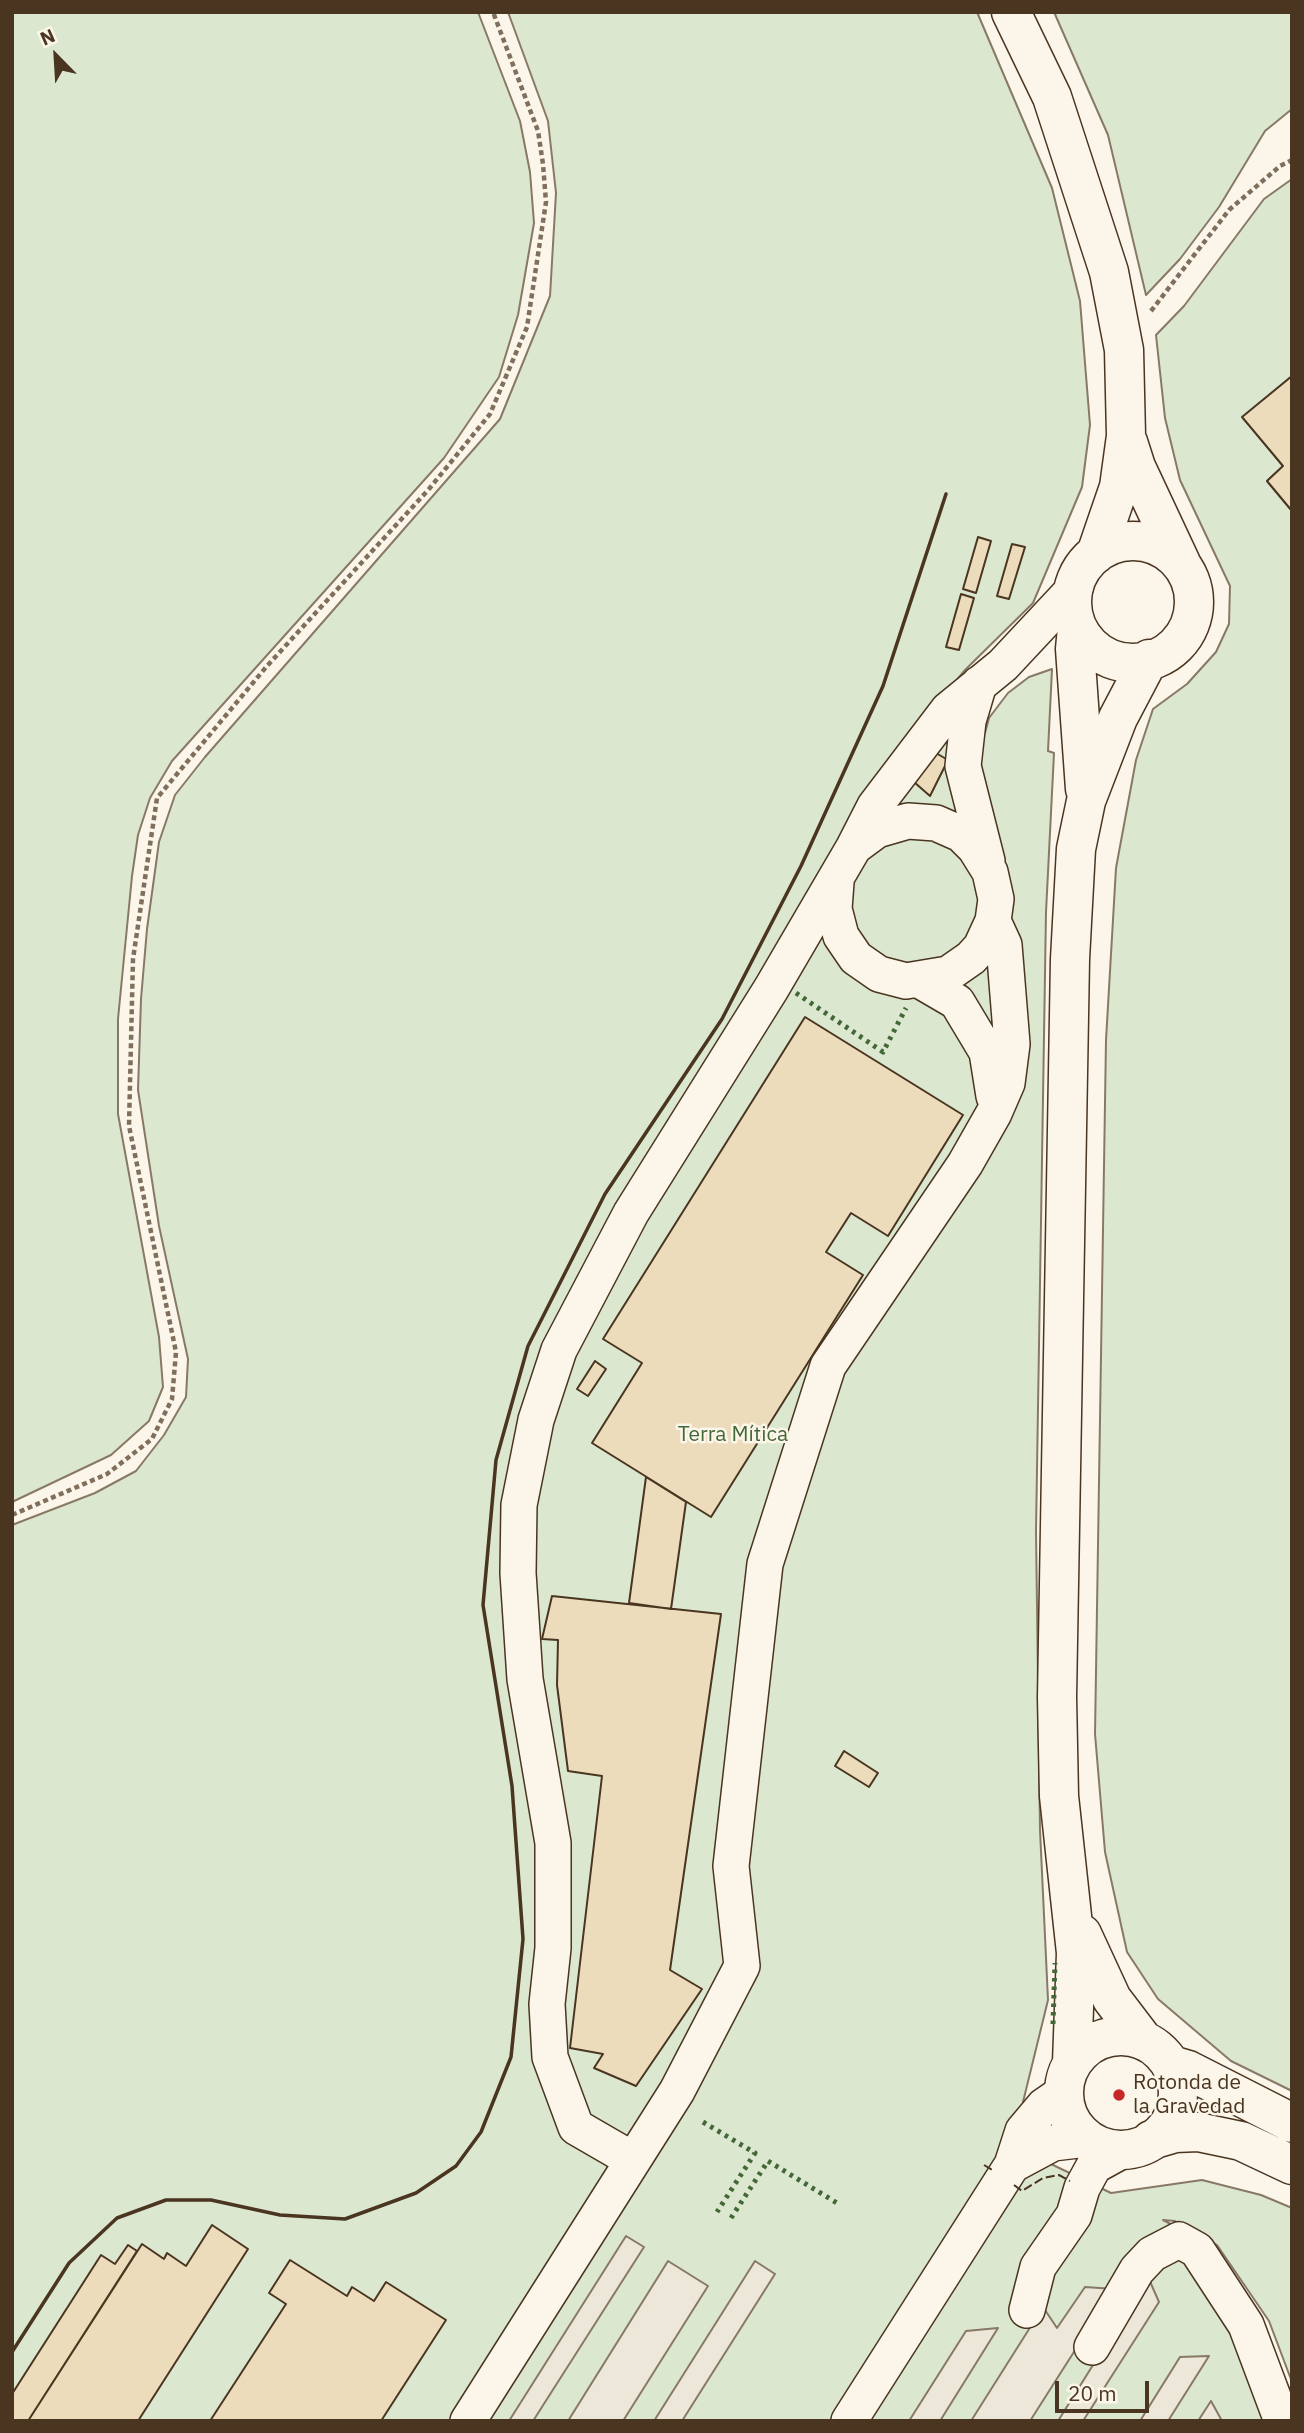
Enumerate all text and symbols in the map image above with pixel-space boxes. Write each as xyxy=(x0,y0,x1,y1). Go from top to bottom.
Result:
north arrow xyxy=(21,21,91,91)
text: N xyxy=(36,23,59,51)
park label: Terra Mítica xyxy=(678,1422,788,1448)
place label: Rotonda de la Gravedad xyxy=(1133,2070,1245,2120)
marker: Rotonda de la Gravedad xyxy=(1111,2087,1127,2103)
scale bar xyxy=(1059,2366,1154,2410)
text: 20 m xyxy=(1068,2379,1117,2407)

